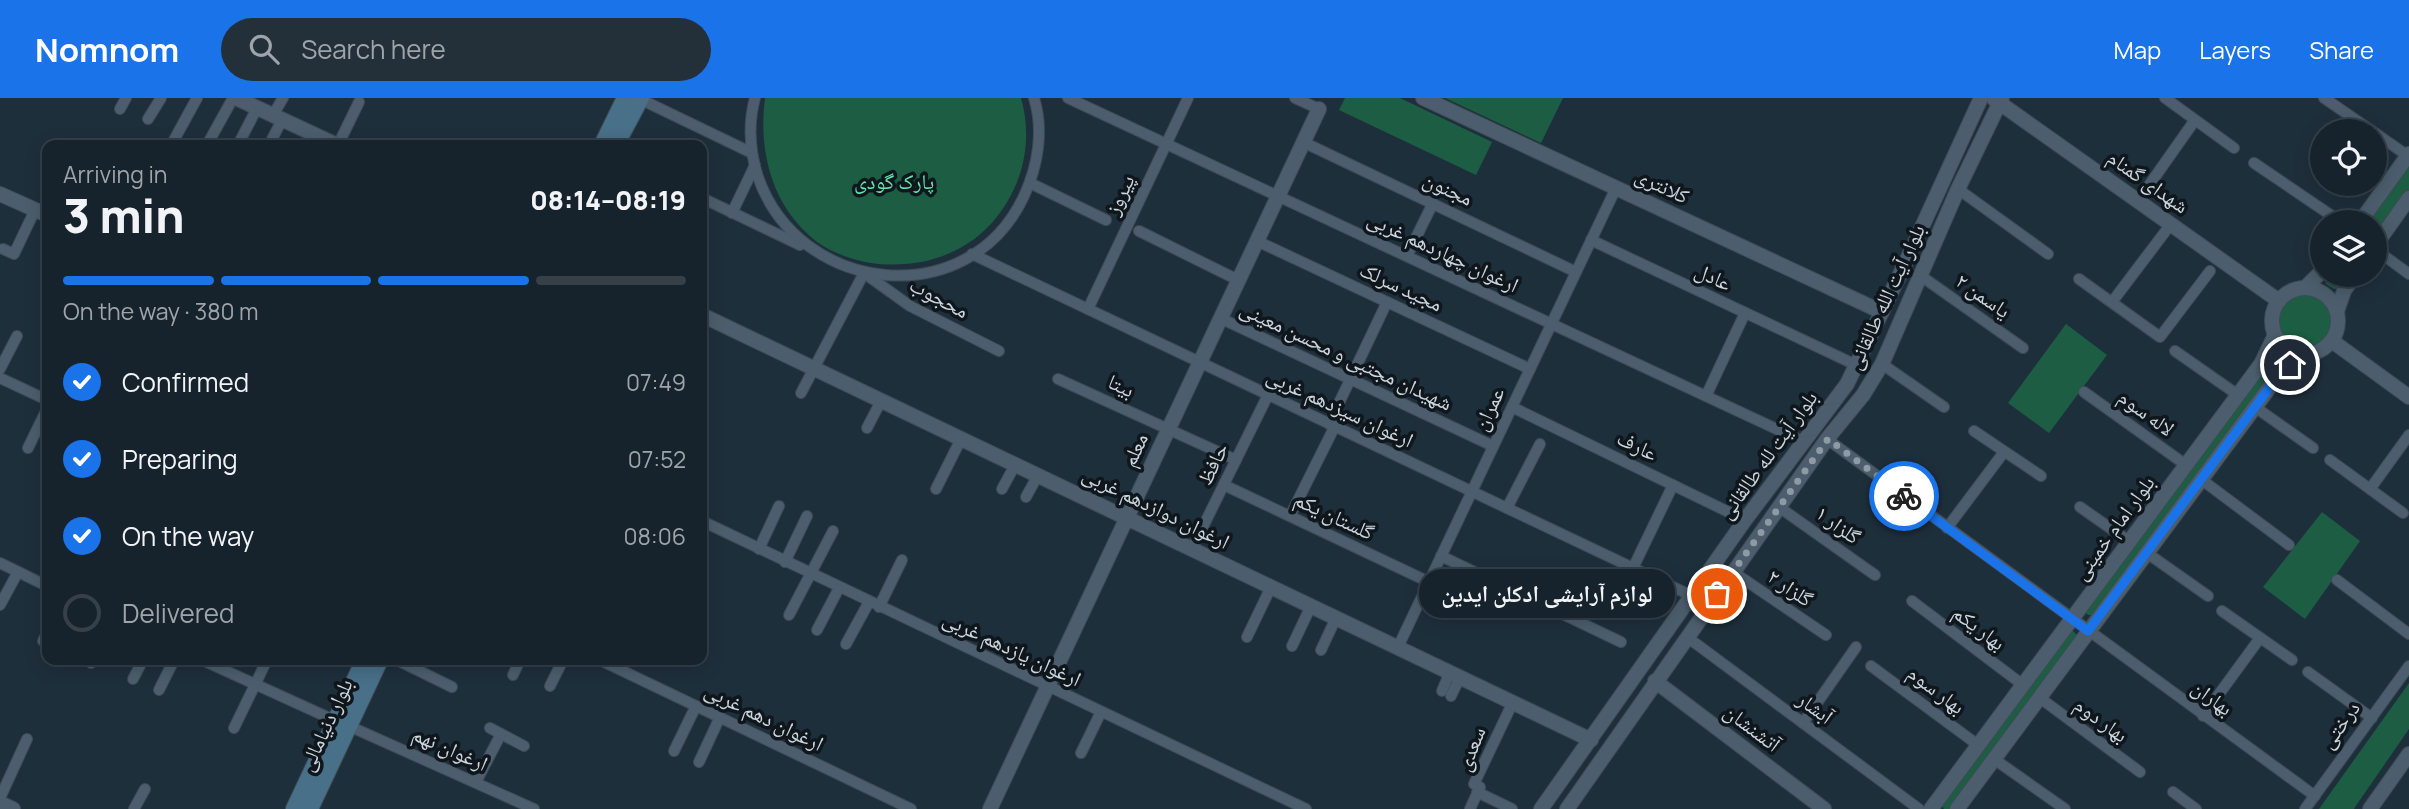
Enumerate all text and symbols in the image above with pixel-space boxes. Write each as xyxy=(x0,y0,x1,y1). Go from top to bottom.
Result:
search box xyxy=(221,18,711,81)
text: Nomnom xyxy=(35,27,179,72)
icon: search xyxy=(245,30,283,68)
text: Search here xyxy=(301,31,446,67)
text: Map xyxy=(2114,33,2161,66)
text: Layers xyxy=(2199,33,2271,66)
text: Share xyxy=(2309,33,2374,66)
map controls xyxy=(2310,119,2387,287)
button: locate xyxy=(2310,119,2387,196)
street label: شهدای گمنام xyxy=(2102,143,2195,220)
text: Arriving in xyxy=(63,158,168,190)
street label: کلانتری xyxy=(1631,161,1694,210)
street label: مجنون xyxy=(1419,164,1478,212)
park label: پارک گودی xyxy=(854,167,934,195)
street label: پیروز xyxy=(1097,170,1140,220)
text: 08:14–08:19 xyxy=(530,182,686,218)
text: 3 min xyxy=(63,184,184,247)
street label: ارغوان چهاردهم غربی xyxy=(1363,204,1524,299)
button: layers xyxy=(2310,210,2387,287)
street label: بلوار آیت الله طالقانی xyxy=(1839,219,1931,374)
street label: مجید سرلک xyxy=(1355,255,1447,317)
street label: عادل xyxy=(1691,256,1737,297)
street label: یاسمن ۲ xyxy=(1951,266,2017,324)
street label: محجوب xyxy=(905,270,974,324)
street label: شهیدان مجتبی و محسن معینی xyxy=(1236,294,1457,417)
text: On the way · 380 m xyxy=(63,295,259,327)
pin xyxy=(2260,335,2320,395)
icon: home xyxy=(2271,346,2309,384)
street label: ارغوان سیزدهم غربی xyxy=(1262,361,1418,454)
icon: check xyxy=(63,363,101,401)
text: Confirmed xyxy=(122,364,249,400)
text: 07:49 xyxy=(626,366,686,398)
street label: بیتا xyxy=(1104,367,1139,403)
street label: عمران xyxy=(1466,382,1510,435)
street label: لاله سوم xyxy=(2112,382,2180,443)
street label: بلوار آیت لله طالقانی xyxy=(1711,385,1823,524)
street label: عارف xyxy=(1612,423,1663,467)
street label: معلم xyxy=(1114,428,1155,472)
street label: حافظ xyxy=(1190,438,1234,489)
icon: check xyxy=(63,440,101,478)
text: Preparing xyxy=(122,441,238,477)
text: 07:52 xyxy=(628,443,686,475)
street label: ارغوان دوازدهم غربی xyxy=(1078,459,1235,556)
courier xyxy=(1869,461,1939,531)
street label: بلوار امام خمینی xyxy=(2066,470,2161,586)
icon: bike xyxy=(1885,477,1923,515)
street label: گلستان یکم xyxy=(1290,484,1379,547)
street label: گلزار ۱ xyxy=(1810,498,1867,550)
icon: check xyxy=(63,517,101,555)
text: On the way xyxy=(122,518,254,554)
text: 08:06 xyxy=(623,520,686,552)
street label: گلزار ۲ xyxy=(1762,562,1819,613)
pin xyxy=(1687,564,1747,624)
callout: لوازم آرایشی ادکلن ایدین xyxy=(1420,570,1675,618)
icon: bag xyxy=(1698,575,1736,613)
text: لوازم آرایشی ادکلن ایدین xyxy=(1441,577,1653,609)
text: Delivered xyxy=(122,595,234,631)
street label: بهار یکم xyxy=(1947,598,2012,657)
street label: ارغوان یازدهم غربی xyxy=(938,604,1086,693)
street label: بهار سوم xyxy=(1901,658,1971,721)
street label: بهاران xyxy=(2186,673,2239,722)
street label: بلوار دنیامالی xyxy=(291,674,359,775)
street label: ارغوان دهم غربی xyxy=(700,675,829,758)
street label: آبشار xyxy=(1791,684,1840,730)
street label: بهار دوم xyxy=(2068,690,2134,749)
street label: درختی xyxy=(2313,695,2366,754)
street label: آتشنشان xyxy=(1719,697,1787,758)
street label: ارغوان نهم xyxy=(408,719,493,778)
street label: سعدی xyxy=(1449,722,1492,775)

